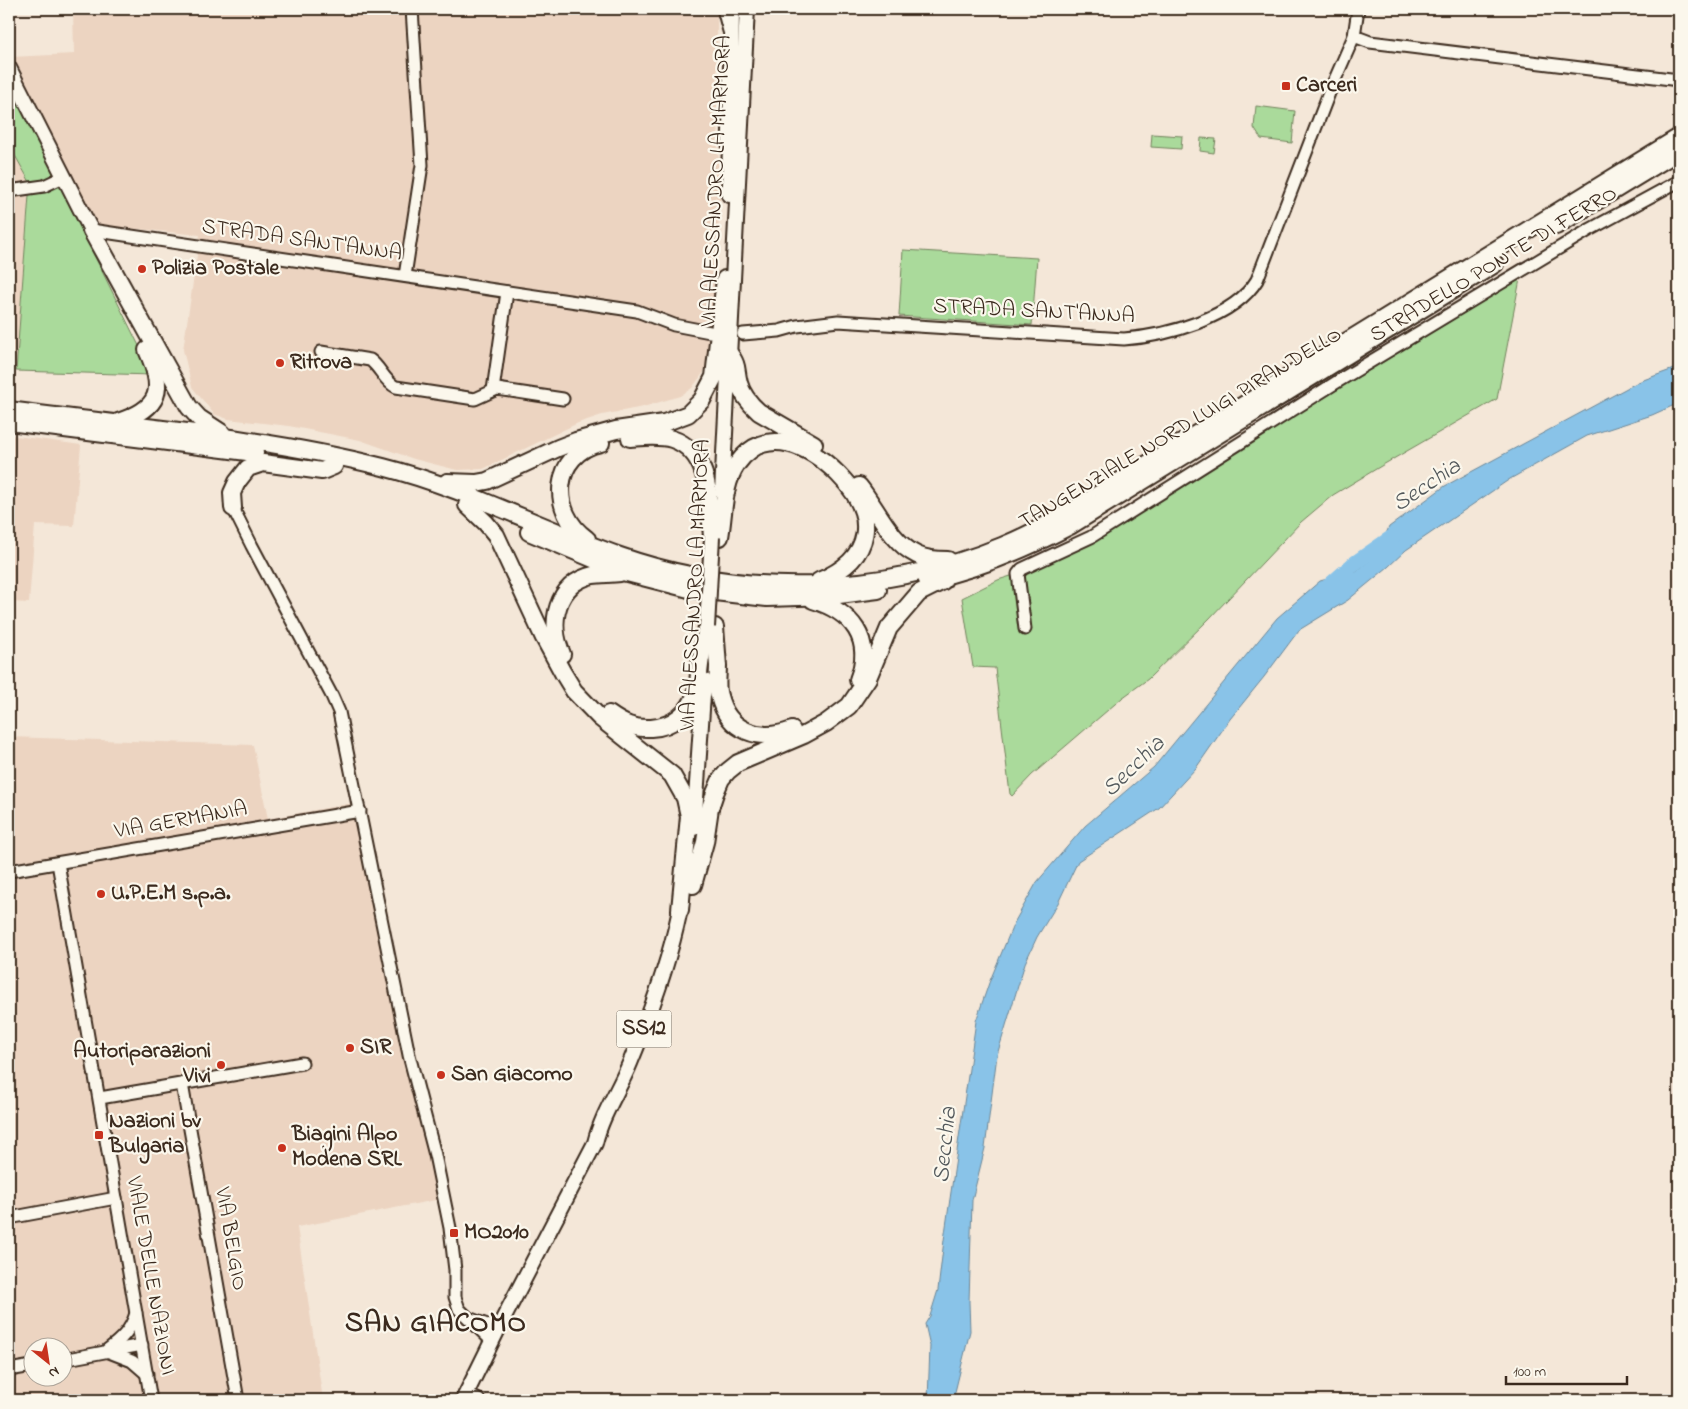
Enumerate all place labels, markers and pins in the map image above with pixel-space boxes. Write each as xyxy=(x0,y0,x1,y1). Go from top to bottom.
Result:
place label: Carceri xyxy=(1296,70,1357,102)
marker: Carceri xyxy=(1280,80,1292,92)
place label: Polizia Postale xyxy=(152,253,280,285)
marker: Polizia Postale xyxy=(136,263,148,275)
place label: Ritrova xyxy=(290,347,352,379)
marker: Ritrova xyxy=(274,357,286,369)
place label: U.P.E.M s.p.a. xyxy=(111,878,231,910)
marker: U.P.E.M s.p.a. xyxy=(95,888,107,900)
place label: SIR xyxy=(360,1032,392,1064)
place label: Autoriparazioni Vivi xyxy=(73,1036,211,1093)
marker: SIR xyxy=(344,1042,356,1054)
marker: Autoriparazioni Vivi xyxy=(215,1059,227,1071)
place label: San Giacomo xyxy=(451,1059,573,1091)
marker: San Giacomo xyxy=(435,1069,447,1081)
place label: Nazioni bv Bulgaria xyxy=(108,1106,201,1164)
place label: Biagini Alpo Modena SRL xyxy=(291,1119,403,1176)
marker: Nazioni bv Bulgaria xyxy=(93,1129,105,1141)
marker: Biagini Alpo Modena SRL xyxy=(276,1142,288,1154)
place label: MO2010 xyxy=(464,1217,529,1249)
marker: MO2010 xyxy=(448,1227,460,1239)

